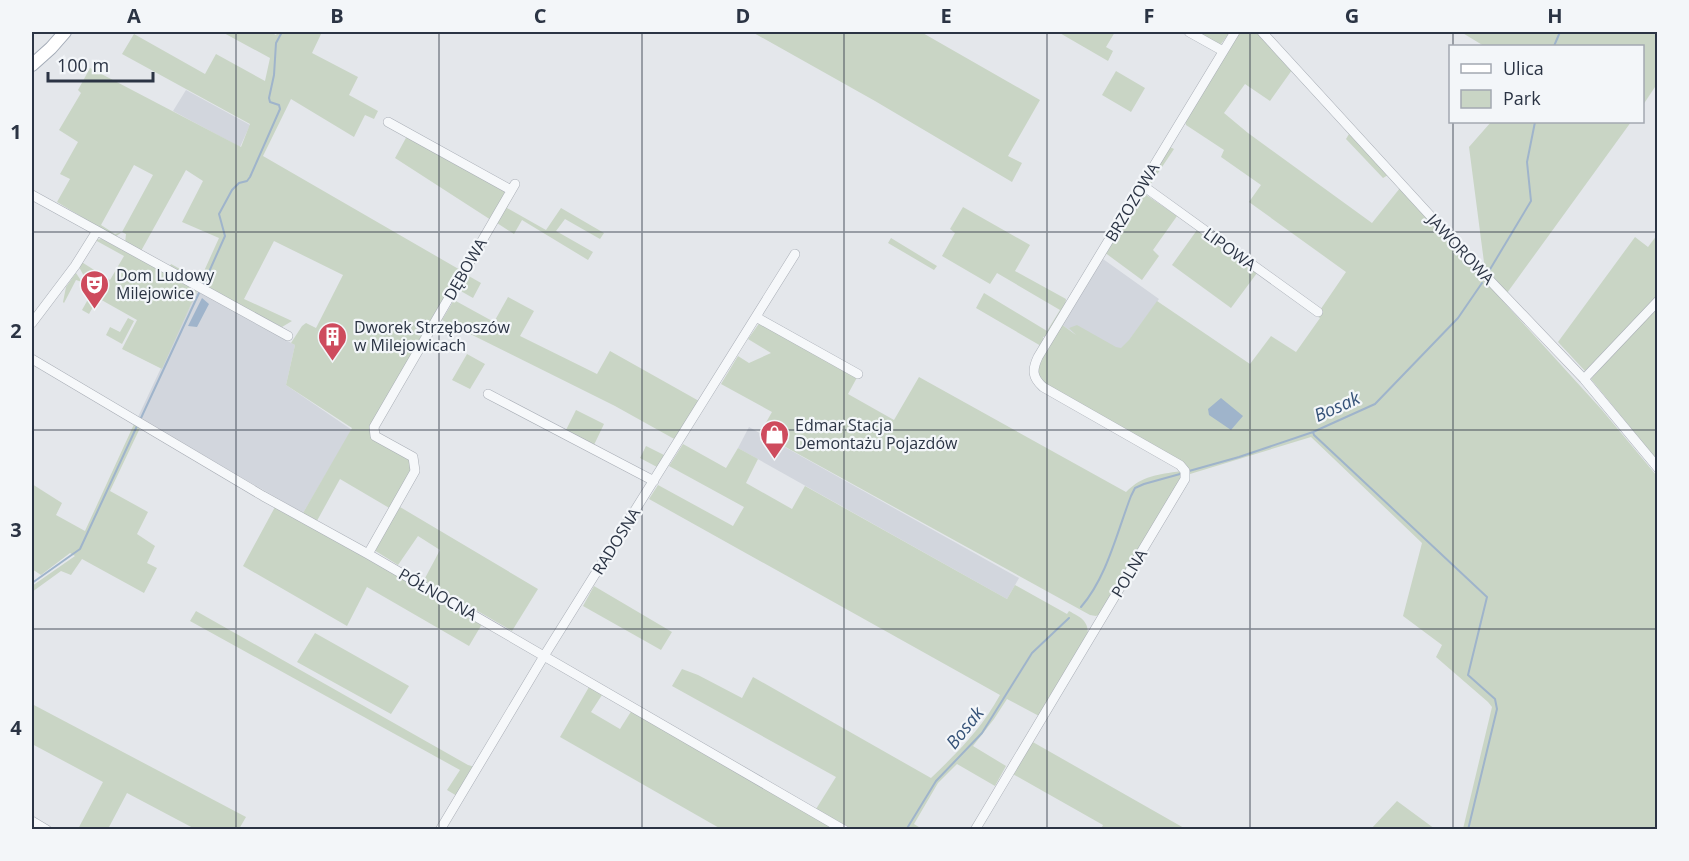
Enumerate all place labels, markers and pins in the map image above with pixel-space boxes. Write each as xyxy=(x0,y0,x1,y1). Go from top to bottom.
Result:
place label: Dom Ludowy Milejowice xyxy=(116,264,215,304)
theatre icon: Dom Ludowy Milejowice xyxy=(79,268,111,310)
place label: Dworek Strzęboszów w Milejowicach xyxy=(354,316,510,356)
building icon: Dworek Strzęboszów w Milejowicach xyxy=(317,320,349,362)
place label: Edmar Stacja Demontażu Pojazdów xyxy=(795,414,958,454)
shop icon: Edmar Stacja Demontażu Pojazdów xyxy=(758,418,790,460)

